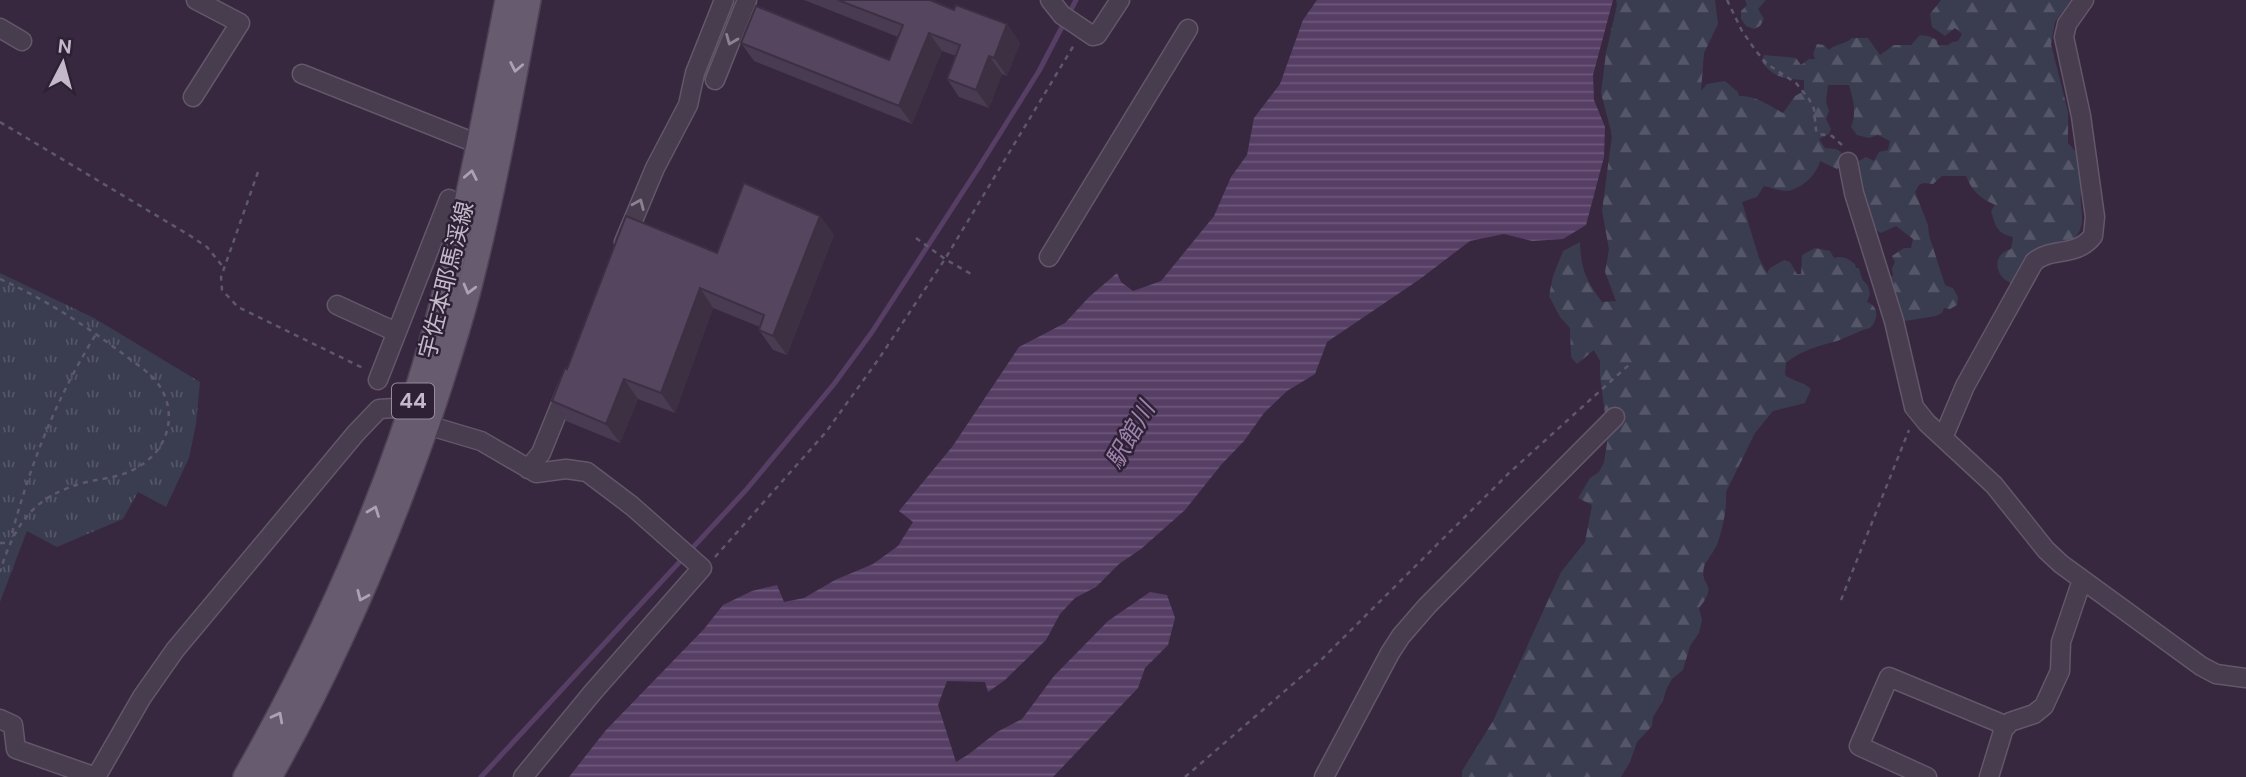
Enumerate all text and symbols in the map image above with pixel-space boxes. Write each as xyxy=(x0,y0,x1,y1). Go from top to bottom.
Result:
north arrow xyxy=(28,28,98,98)
text: N xyxy=(57,33,73,60)
one-way arrow xyxy=(726,34,740,46)
one-way arrow xyxy=(509,61,524,73)
one-way arrow xyxy=(463,169,478,181)
street label: 宇佐本耶馬渓線 xyxy=(412,198,480,362)
one-way arrow xyxy=(631,199,645,211)
one-way arrow xyxy=(463,283,477,295)
road number: 44 xyxy=(392,384,434,418)
water label: 駅館川 xyxy=(1099,393,1163,474)
one-way arrow xyxy=(365,506,379,518)
one-way arrow xyxy=(356,590,370,602)
one-way arrow xyxy=(270,712,283,724)

